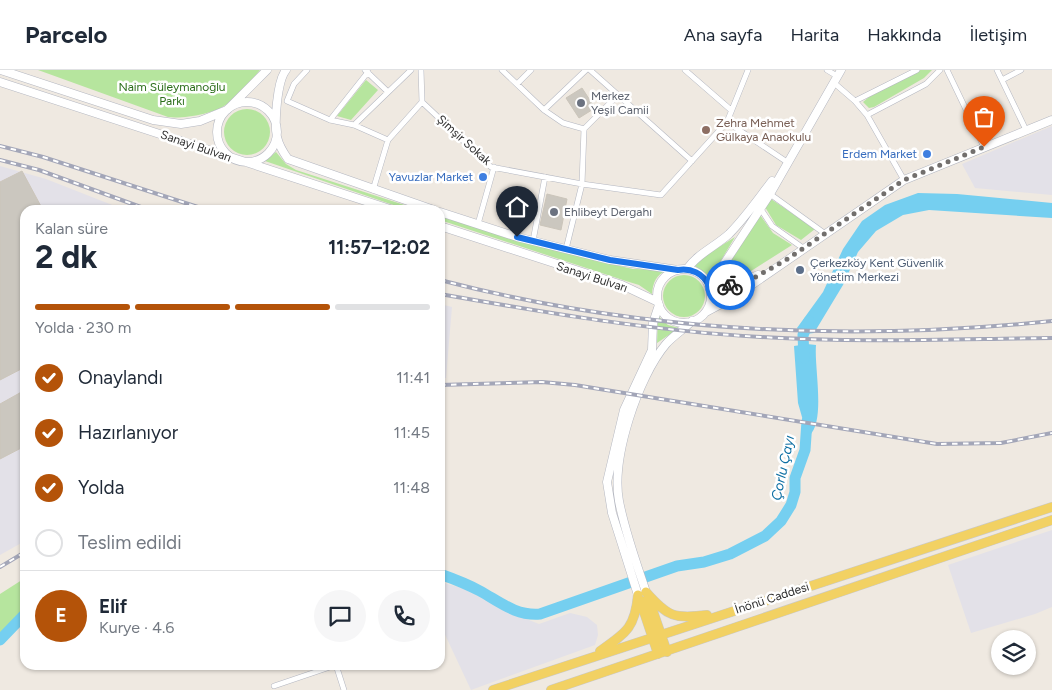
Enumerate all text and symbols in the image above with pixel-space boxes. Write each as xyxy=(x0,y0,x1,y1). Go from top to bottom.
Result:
text: Parcelo xyxy=(25,20,107,49)
text: Ana sayfa xyxy=(684,24,762,46)
text: Harita xyxy=(790,24,839,46)
text: Hakkında xyxy=(867,24,941,46)
text: İletişim xyxy=(969,24,1027,46)
park label: Naim Süleymanoğlu Parkı xyxy=(118,80,226,108)
place label: Merkez Yeşil Camii xyxy=(591,89,649,117)
pin xyxy=(963,96,1005,147)
marker: Merkez Yeşil Camii xyxy=(575,97,587,109)
icon: bag xyxy=(970,103,998,131)
street label: Şimşir Sokak xyxy=(434,112,494,168)
place label: Zehra Mehmet Gülkaya Anaokulu xyxy=(716,116,811,144)
marker: Zehra Mehmet Gülkaya Anaokulu xyxy=(700,124,712,136)
street label: Sanayi Bulvarı xyxy=(159,127,233,165)
place label: Erdem Market xyxy=(842,147,917,161)
marker: Erdem Market xyxy=(921,148,933,160)
place label: Yavuzlar Market xyxy=(389,170,473,184)
marker: Yavuzlar Market xyxy=(477,171,489,183)
pin xyxy=(496,186,538,237)
icon: home xyxy=(503,193,531,221)
place label: Ehlibeyt Dergahı xyxy=(564,205,652,219)
marker: Ehlibeyt Dergahı xyxy=(548,206,560,218)
text: Kalan süre xyxy=(35,219,108,238)
text: 11:57–12:02 xyxy=(328,236,430,259)
text: 2 dk xyxy=(35,238,97,276)
place label: Çerkezköy Kent Güvenlik Yönetim Merkezi xyxy=(810,256,944,284)
street label: Sanayi Bulvarı xyxy=(555,259,629,295)
courier xyxy=(705,260,755,310)
marker: Çerkezköy Kent Güvenlik Yönetim Merkezi xyxy=(794,264,806,276)
icon: bike xyxy=(716,271,744,299)
text: Yolda · 230 m xyxy=(35,318,131,337)
icon: check xyxy=(35,364,63,392)
text: Onaylandı xyxy=(78,366,163,389)
text: 11:41 xyxy=(396,368,430,387)
icon: check xyxy=(35,419,63,447)
text: Hazırlanıyor xyxy=(78,421,178,444)
text: 11:45 xyxy=(394,423,430,442)
water label: Çorlu Çayı xyxy=(768,434,798,502)
icon: check xyxy=(35,474,63,502)
text: Yolda xyxy=(78,476,124,499)
text: 11:48 xyxy=(393,478,430,497)
text: Teslim edildi xyxy=(78,531,182,554)
street label: İnönü Caddesi xyxy=(733,579,811,617)
button: chat xyxy=(314,590,366,642)
button: phone xyxy=(378,590,430,642)
text: Elif xyxy=(99,595,127,618)
text: E xyxy=(55,604,67,627)
text: Kurye · 4.6 xyxy=(99,618,174,637)
map controls xyxy=(991,630,1036,675)
button: layers xyxy=(991,630,1036,675)

